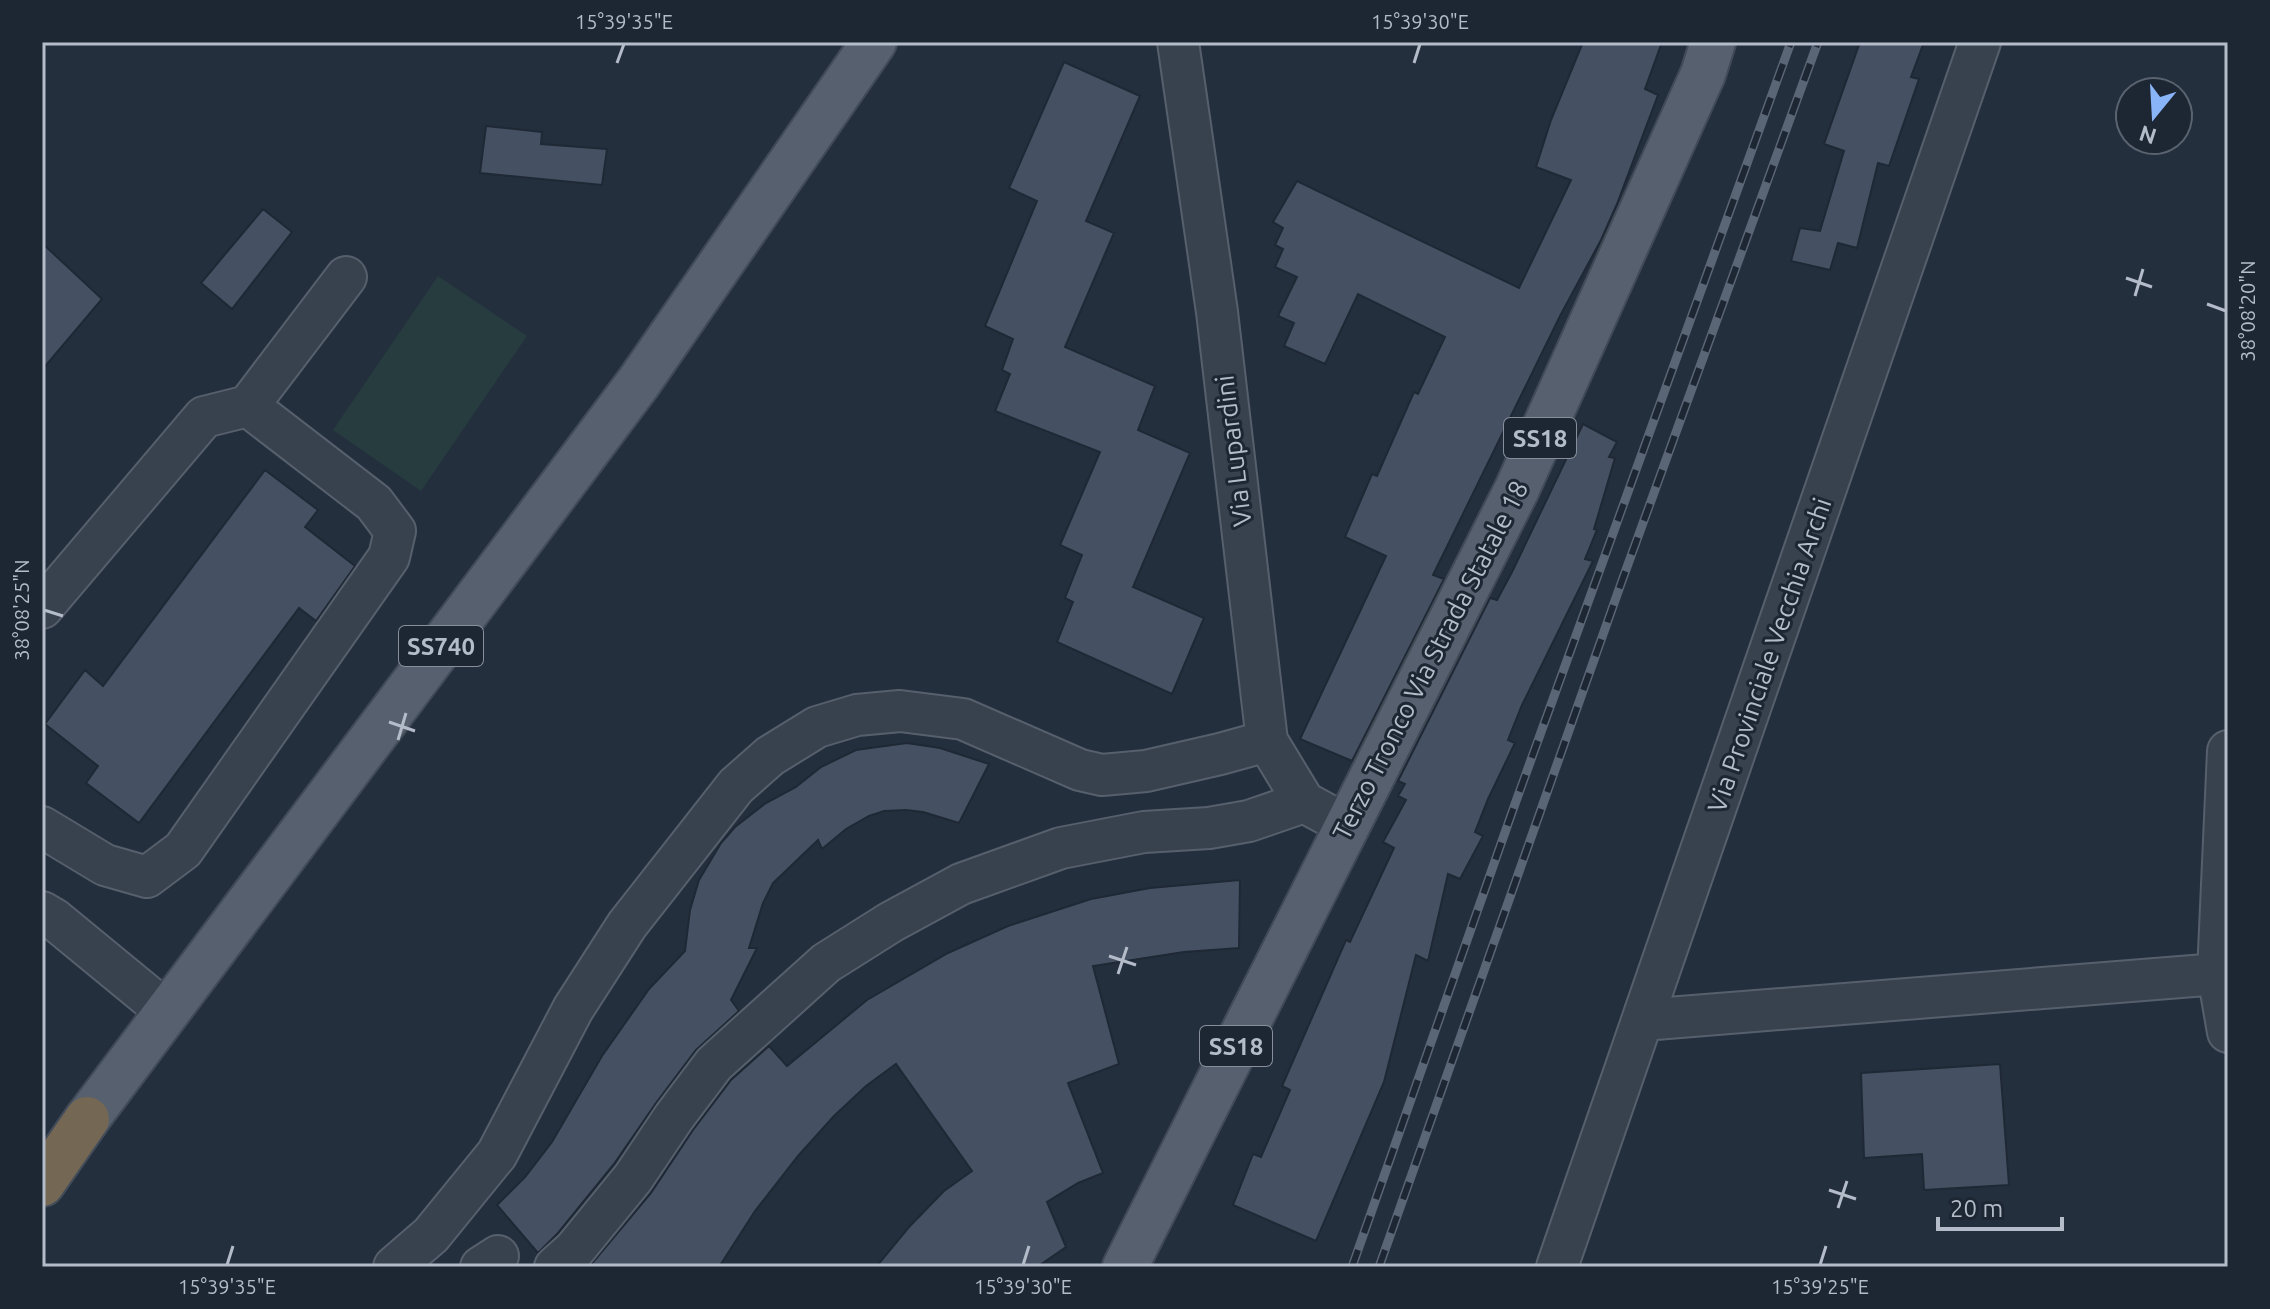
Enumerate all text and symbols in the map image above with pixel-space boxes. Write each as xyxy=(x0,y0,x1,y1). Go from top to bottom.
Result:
text: 15°39'35"E xyxy=(575,10,673,33)
text: 15°39'30"E xyxy=(1371,10,1469,33)
north arrow xyxy=(2114,76,2194,156)
text: N xyxy=(2136,121,2159,150)
text: 38°08'20"N xyxy=(2236,260,2259,362)
street label: Via Lupardini xyxy=(1209,374,1257,528)
road number: SS18 xyxy=(1504,418,1576,458)
street label: Terzo Tronco Via Strada Statale 18 xyxy=(1327,476,1533,844)
street label: Via Provinciale Vecchia Archi xyxy=(1701,494,1837,816)
text: 38°08'25"N xyxy=(10,559,33,661)
road number: SS740 xyxy=(399,626,483,666)
road number: SS18 xyxy=(1200,1026,1272,1066)
scale bar xyxy=(1938,1181,2062,1231)
text: 20 m xyxy=(1950,1195,2003,1222)
text: 15°39'35"E xyxy=(178,1275,276,1298)
text: 15°39'30"E xyxy=(974,1275,1072,1298)
text: 15°39'25"E xyxy=(1771,1275,1869,1298)

